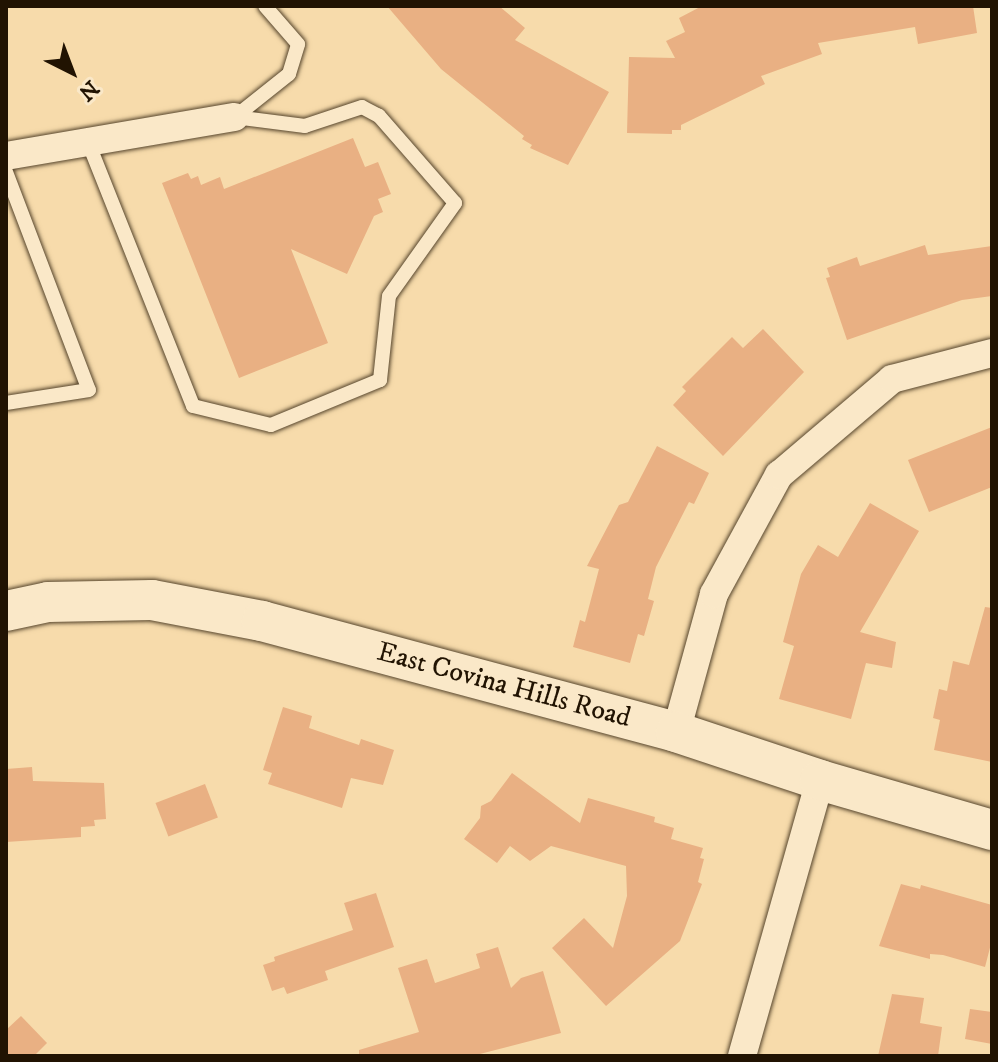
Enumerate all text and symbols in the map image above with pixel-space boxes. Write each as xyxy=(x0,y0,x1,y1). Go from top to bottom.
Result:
north arrow xyxy=(32,32,112,112)
text: N xyxy=(73,74,104,106)
street label: East Covina Hills Road xyxy=(373,635,635,735)

